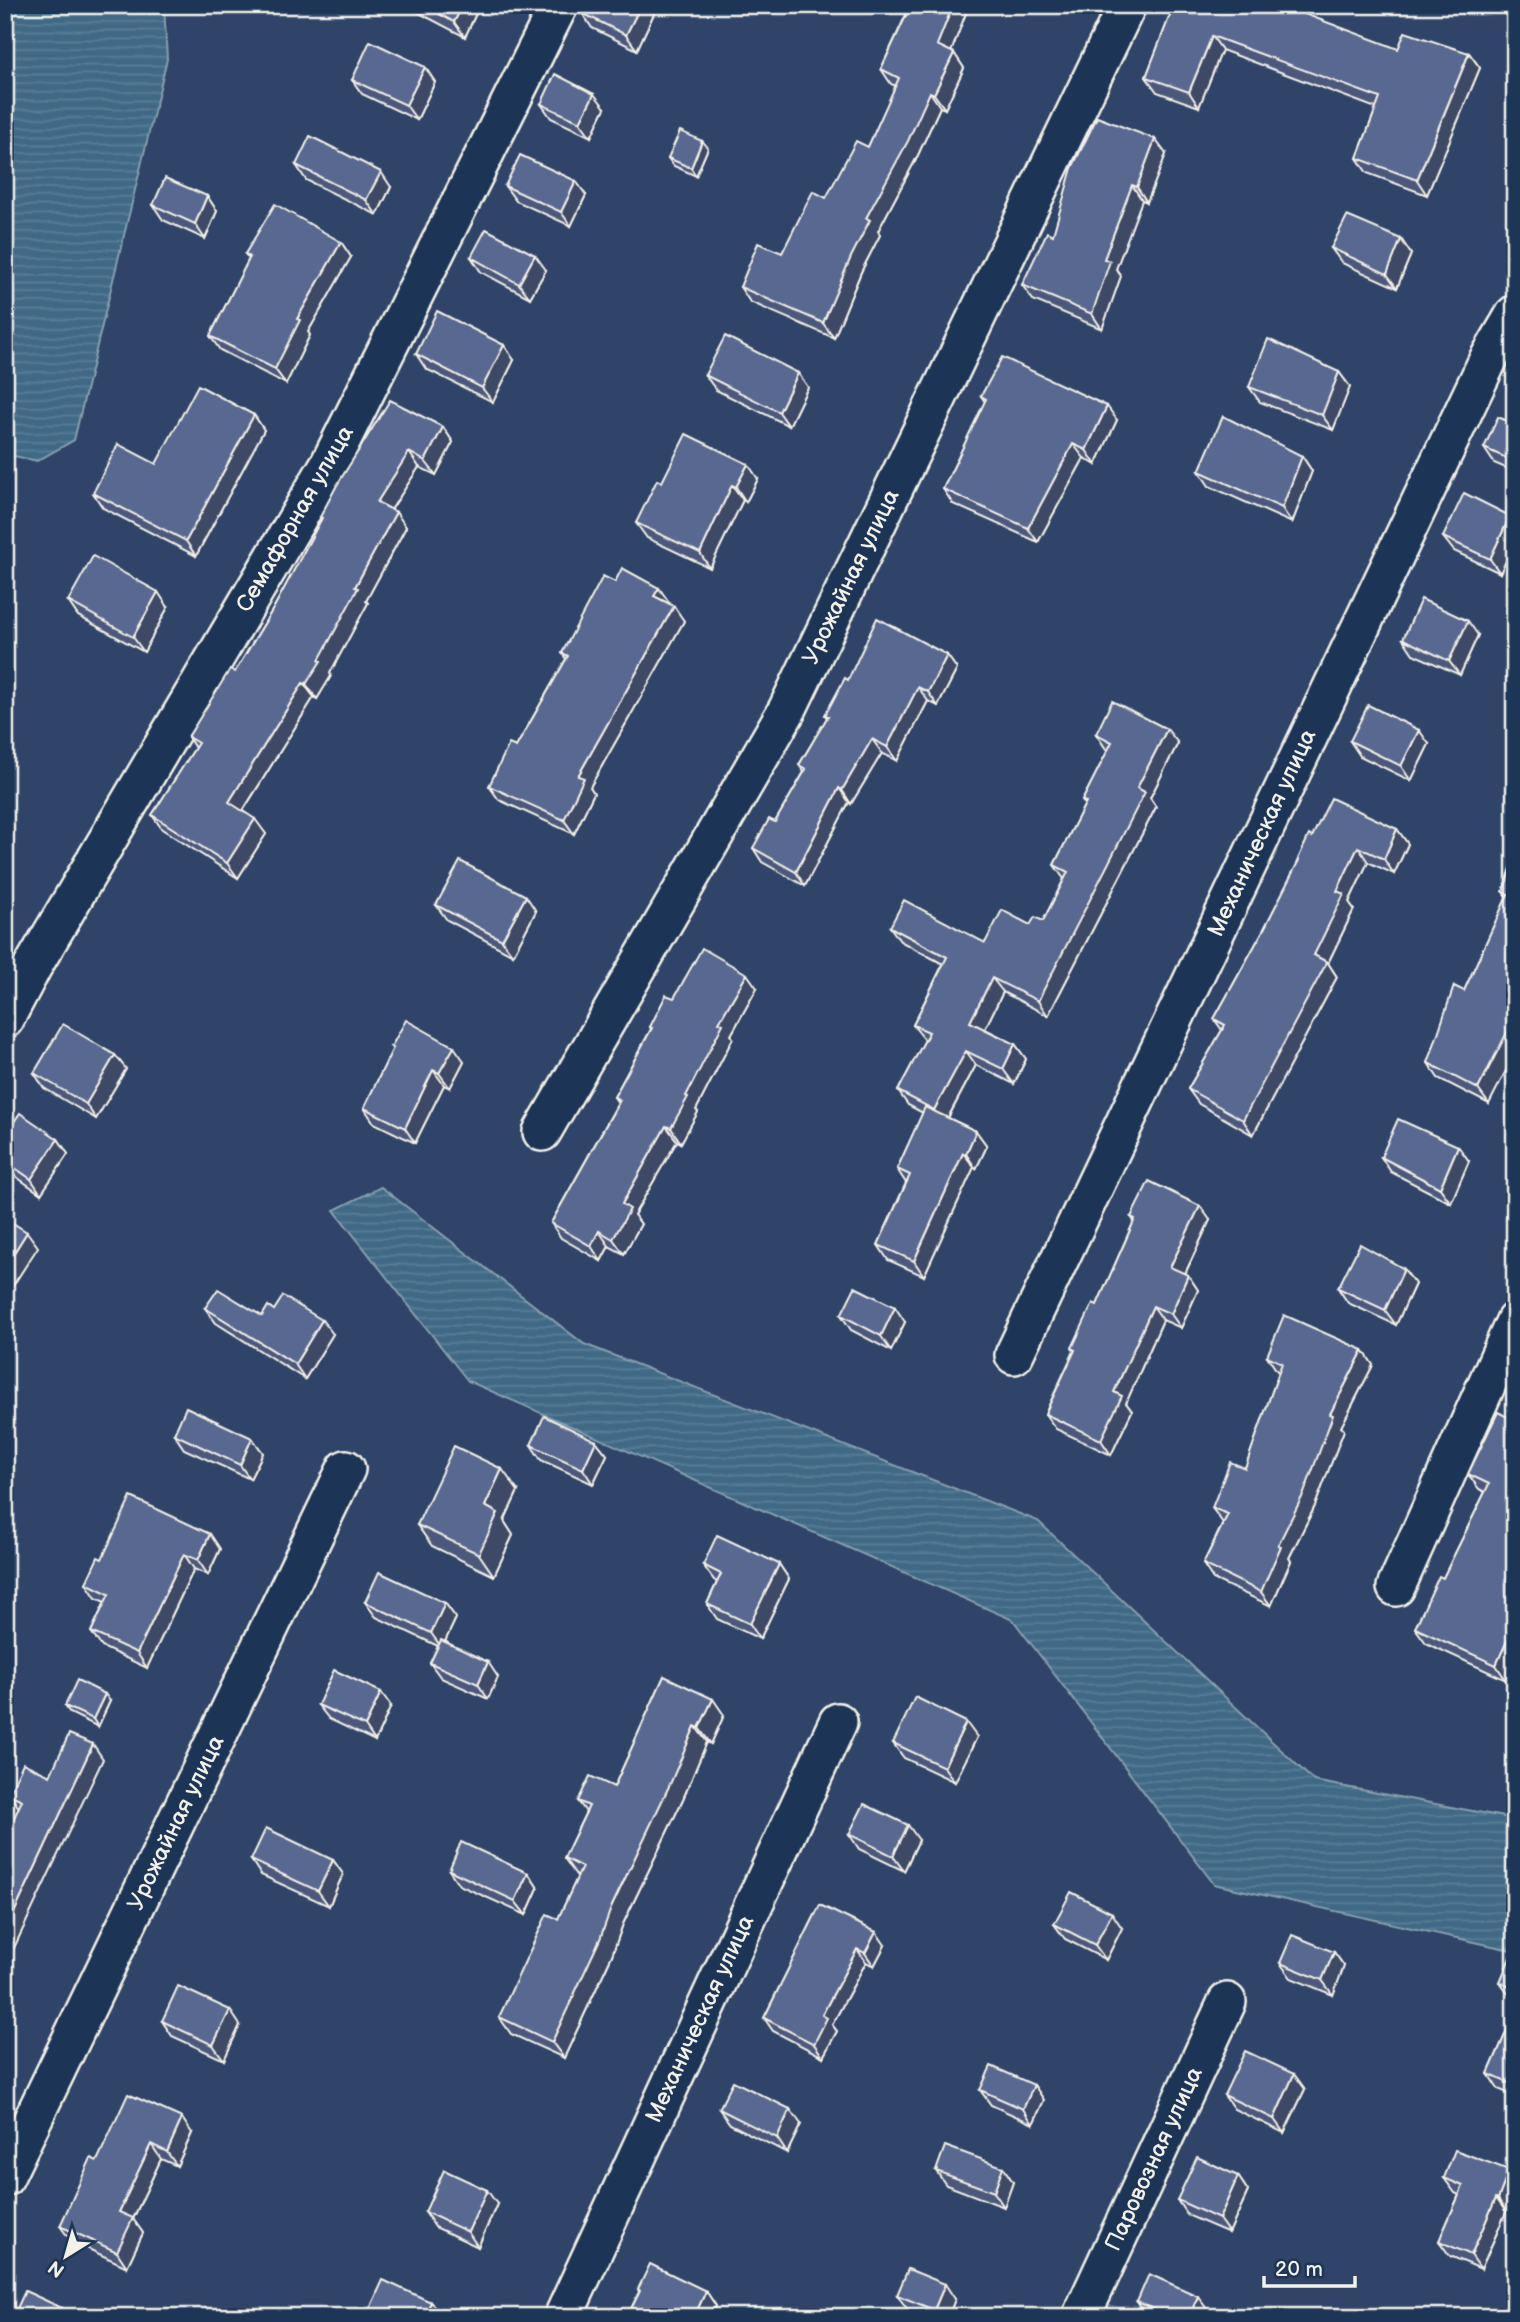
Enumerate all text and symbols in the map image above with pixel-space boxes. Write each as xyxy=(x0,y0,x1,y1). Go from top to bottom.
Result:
street label: Семафорная улица xyxy=(230,420,360,617)
street label: Урожайная улица xyxy=(797,485,906,669)
street label: Механическая улица xyxy=(1202,724,1323,941)
street label: Урожайная улица xyxy=(122,1731,231,1915)
street label: Механическая улица xyxy=(640,1910,761,2127)
street label: Паровозная улица xyxy=(1099,2062,1209,2256)
north arrow xyxy=(32,2220,102,2290)
scale bar xyxy=(1264,2245,1356,2289)
text: N xyxy=(44,2255,69,2282)
text: 20 m xyxy=(1275,2257,1323,2282)

